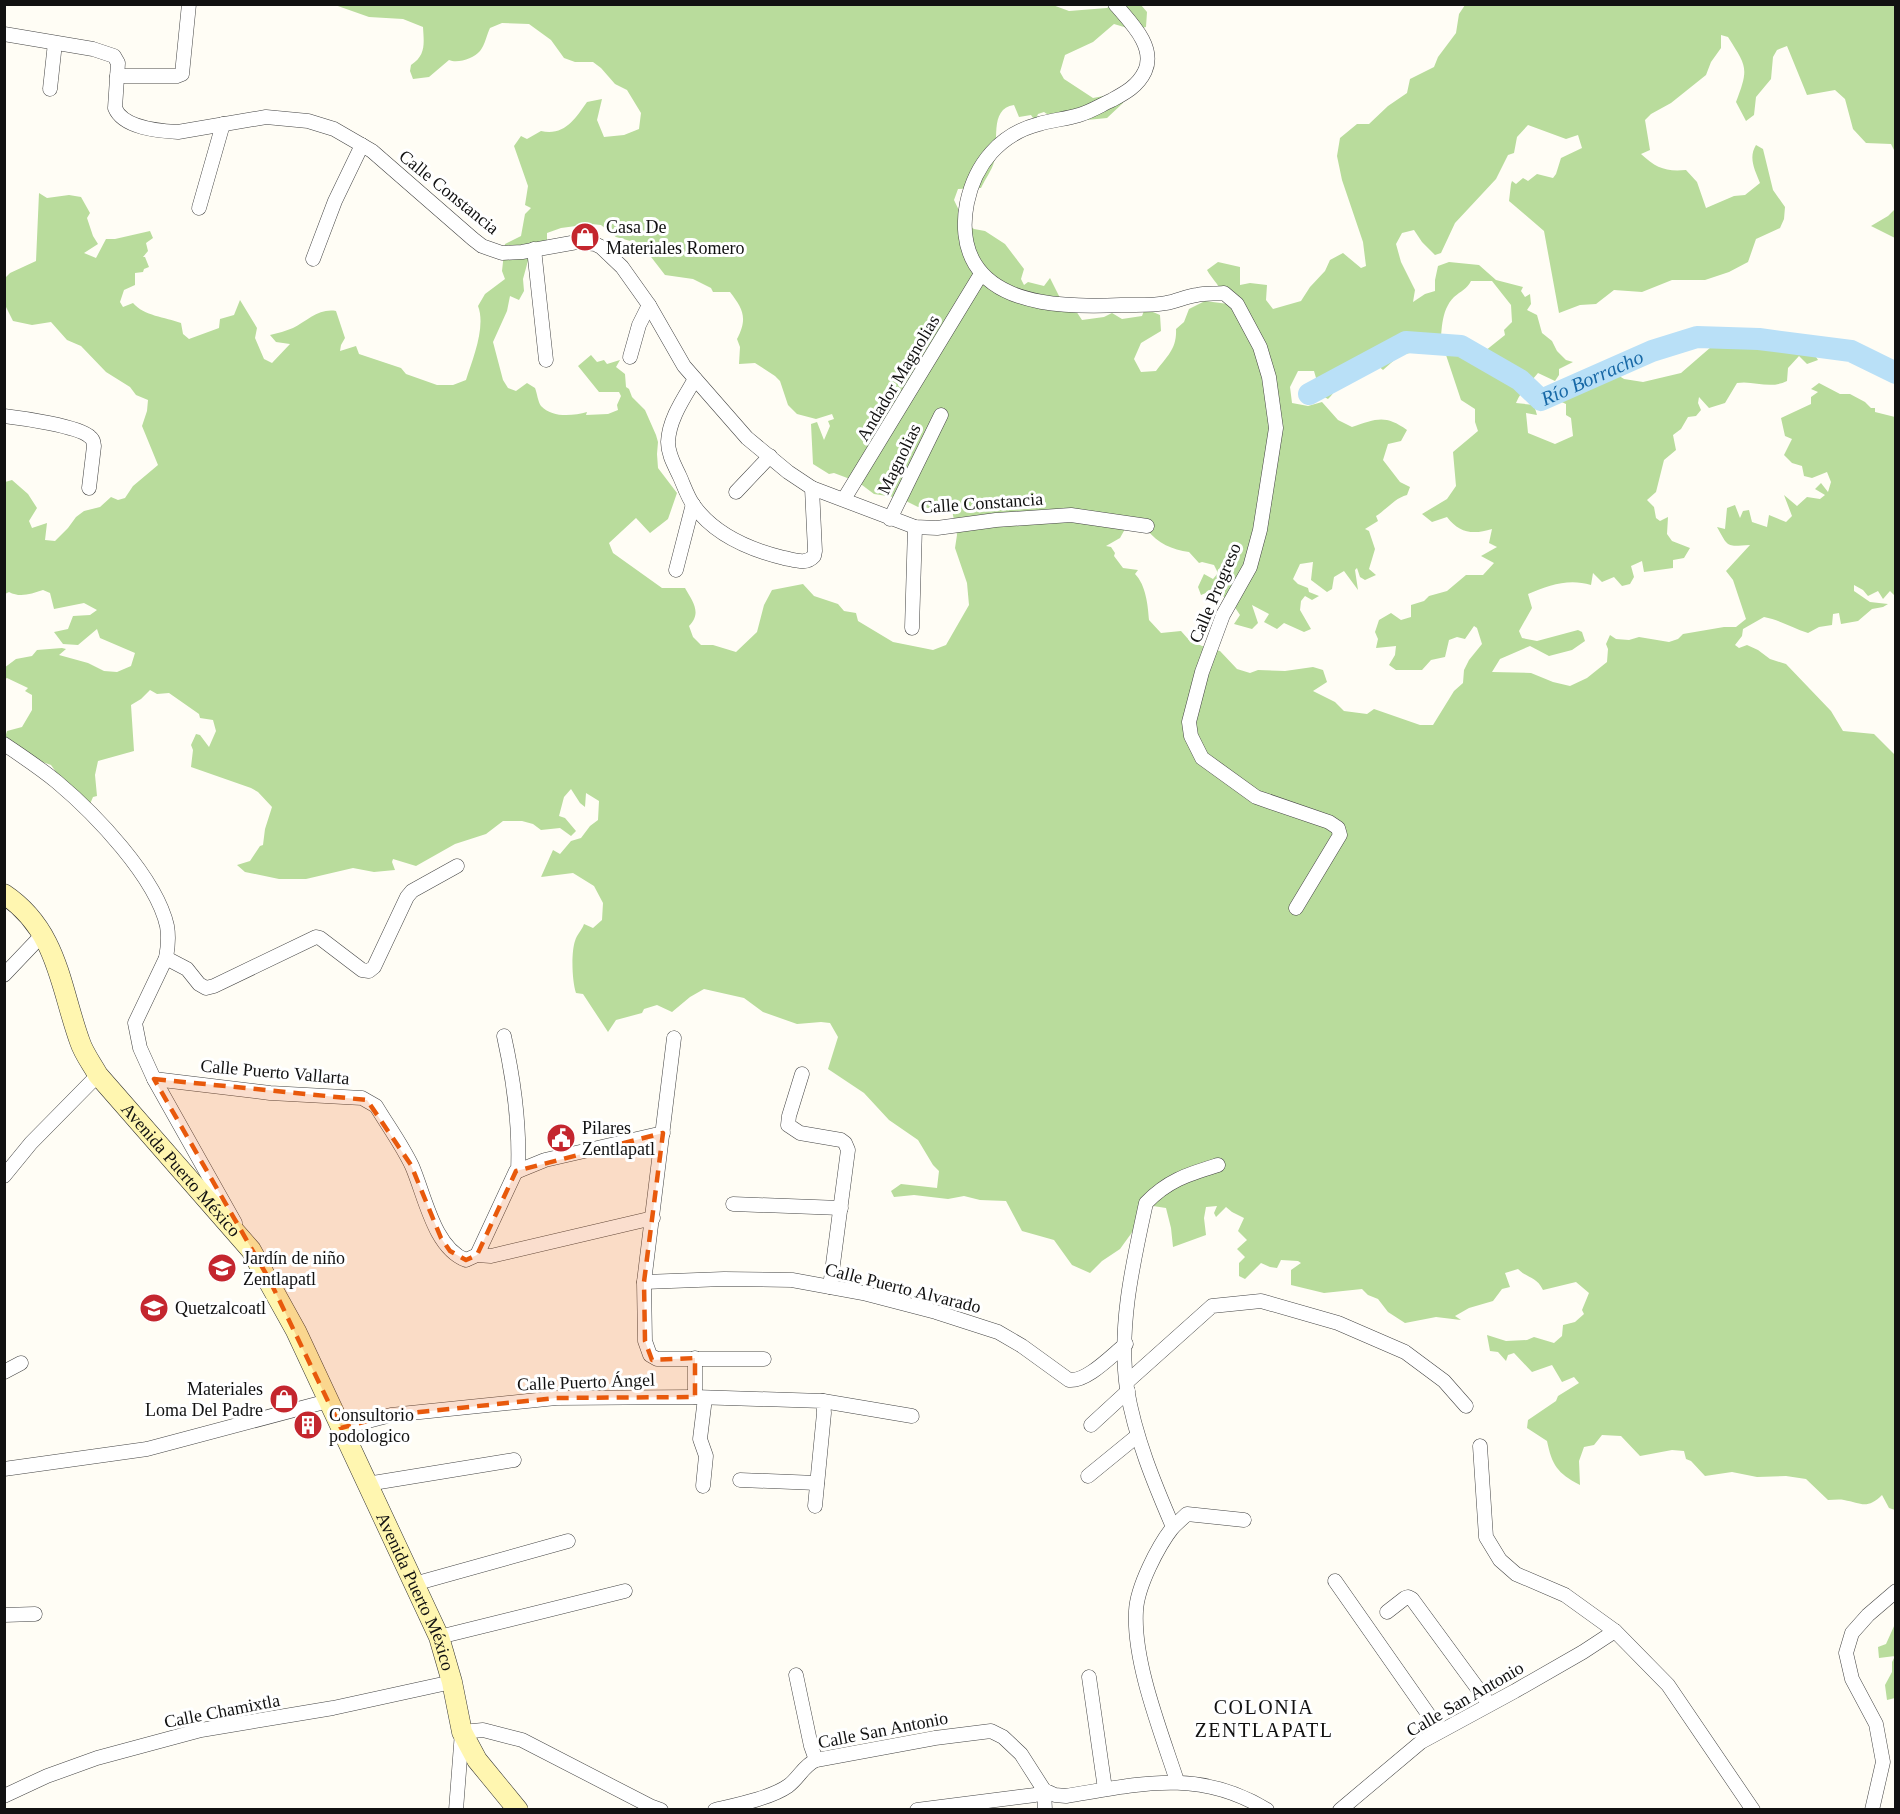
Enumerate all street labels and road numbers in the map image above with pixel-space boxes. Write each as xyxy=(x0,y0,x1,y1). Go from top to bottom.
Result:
street label: Calle Constancia xyxy=(395,146,503,238)
street label: Andador Magnolias xyxy=(852,311,944,445)
street label: Magnolias xyxy=(873,420,925,498)
street label: Calle Constancia xyxy=(920,489,1044,517)
street label: Calle Progreso xyxy=(1185,540,1245,646)
street label: Calle Puerto Vallarta xyxy=(200,1056,350,1088)
street label: Avenida Puerto México xyxy=(117,1099,245,1241)
street label: Calle Puerto Alvarado xyxy=(823,1259,983,1317)
street label: Calle Puerto Ángel xyxy=(517,1369,655,1394)
street label: Avenida Puerto México xyxy=(372,1509,458,1673)
street label: Calle San Antonio xyxy=(1403,1657,1527,1741)
street label: Calle Chamixtla xyxy=(162,1690,282,1732)
street label: Calle San Antonio xyxy=(816,1708,950,1752)

